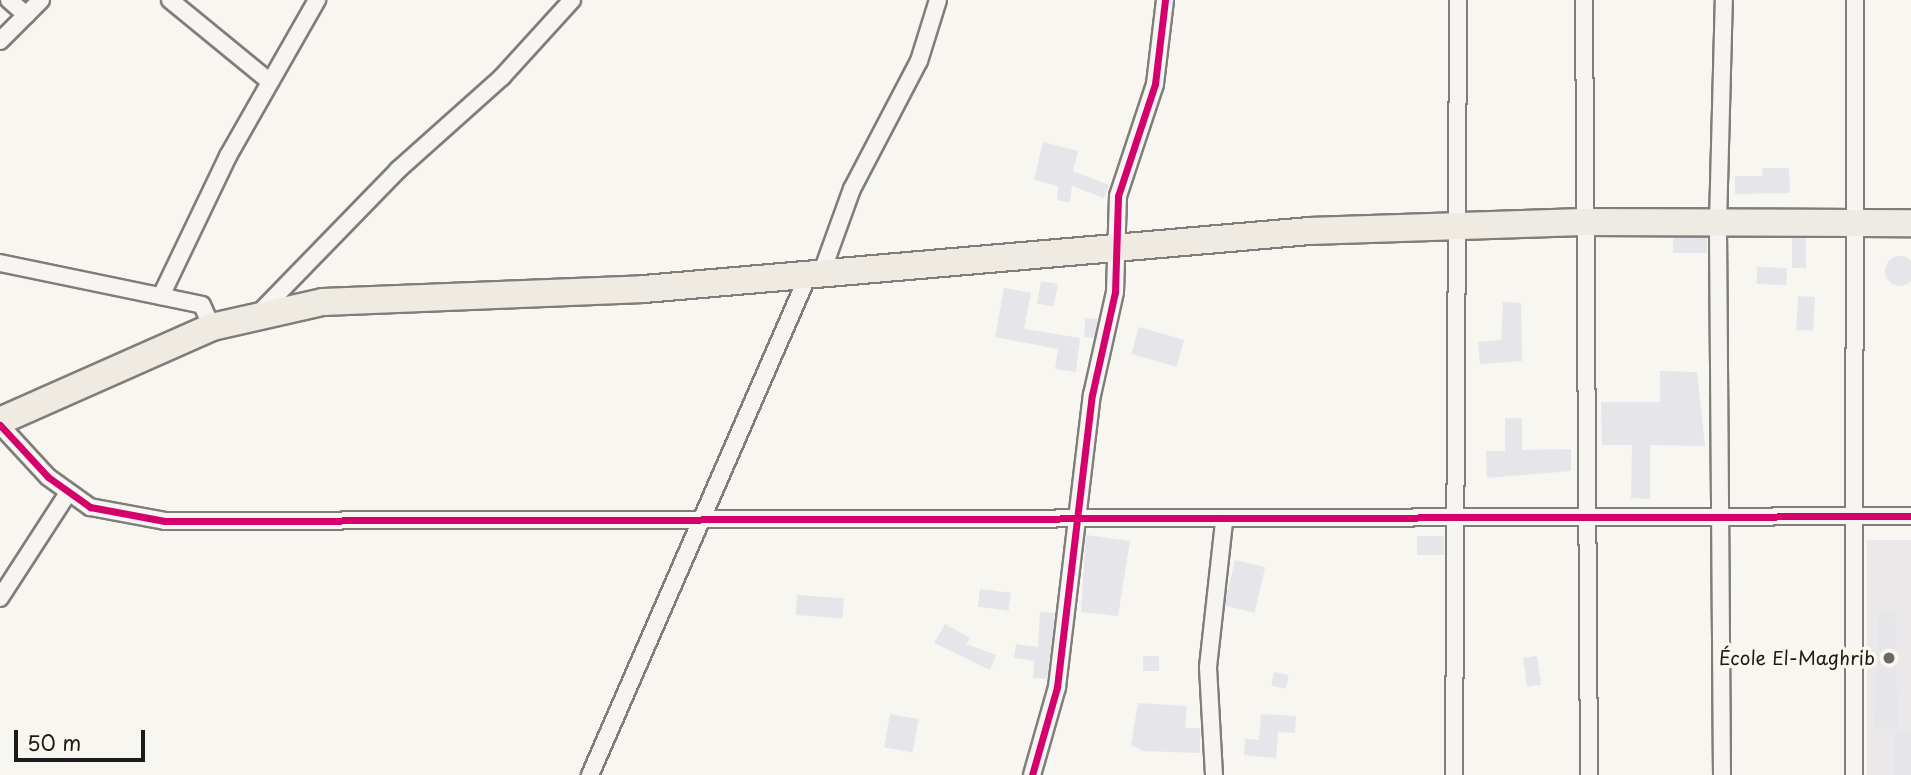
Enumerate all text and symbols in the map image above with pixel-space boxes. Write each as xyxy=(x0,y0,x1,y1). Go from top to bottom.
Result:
place label: École El-Maghrib xyxy=(1718,647,1875,669)
marker: École El-Maghrib xyxy=(1881,650,1897,666)
scale bar xyxy=(18,716,149,760)
text: 50 m xyxy=(27,726,81,758)

